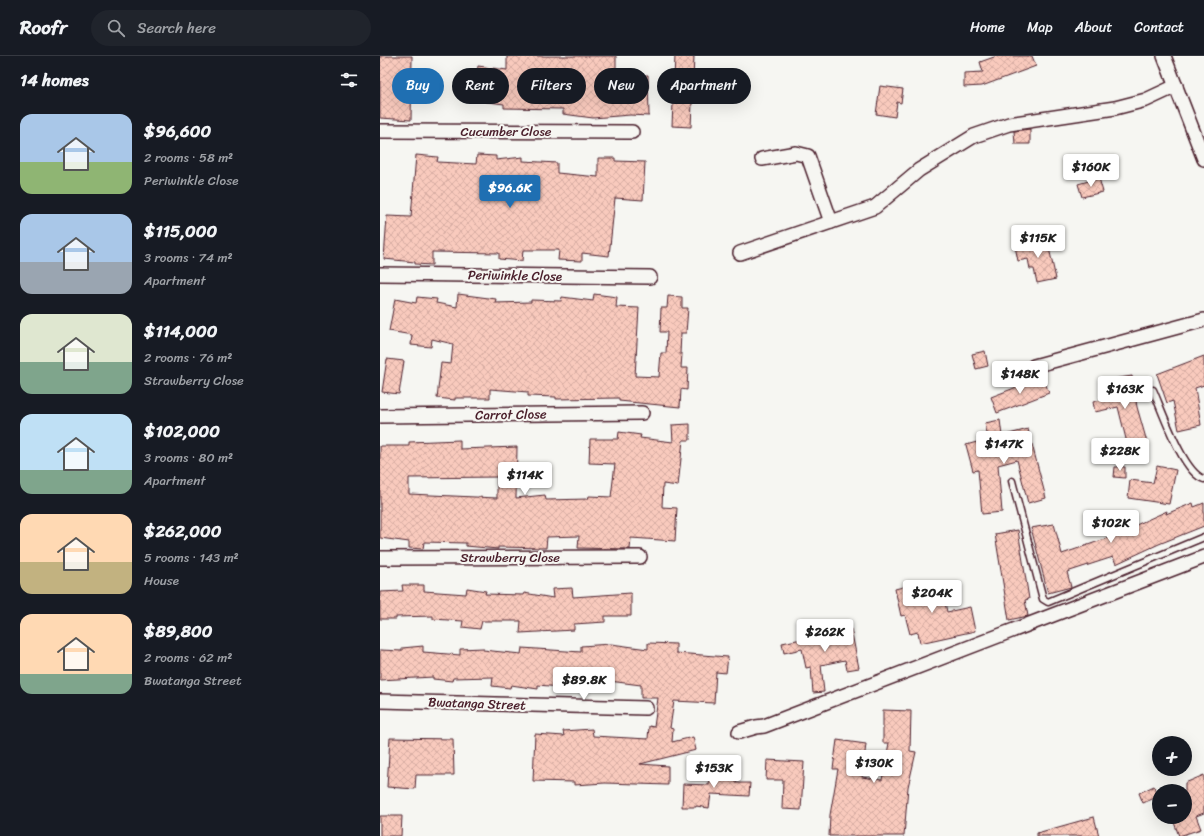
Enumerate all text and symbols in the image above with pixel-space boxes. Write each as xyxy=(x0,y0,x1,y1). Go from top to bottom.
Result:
search box xyxy=(91,10,371,46)
text: Roofr xyxy=(20,11,67,44)
text: Search here xyxy=(137,15,216,41)
text: Home xyxy=(970,15,1005,40)
text: Map xyxy=(1027,15,1053,40)
text: About xyxy=(1075,15,1112,40)
text: Contact xyxy=(1134,15,1184,40)
icon: search xyxy=(105,17,127,39)
text: 14 homes xyxy=(20,65,89,95)
chip: Buy xyxy=(392,68,444,104)
chip: Rent xyxy=(452,68,509,104)
chip: Filters xyxy=(517,68,586,104)
chip: New xyxy=(594,68,649,104)
chip: Apartment xyxy=(657,68,751,104)
icon: filters xyxy=(338,69,360,91)
text: $96,600 xyxy=(144,116,211,146)
street label: Cucumber Close xyxy=(461,120,552,143)
icon: home xyxy=(52,130,100,178)
text: 2 rooms · 58 m² xyxy=(144,146,233,169)
pin: $160K xyxy=(1063,154,1119,188)
text: $160K xyxy=(1072,155,1110,178)
text: Periwinkle Close xyxy=(144,169,238,192)
pin: $96.6K xyxy=(477,175,543,209)
text: $96.6K xyxy=(488,176,532,199)
text: $115,000 xyxy=(144,216,217,246)
pin: $115K xyxy=(1010,225,1066,259)
text: $115K xyxy=(1020,226,1056,249)
icon: home xyxy=(52,230,100,278)
text: 3 rooms · 74 m² xyxy=(144,246,233,269)
street label: Periwinkle Close xyxy=(468,263,562,288)
text: Apartment xyxy=(144,269,205,292)
text: $114,000 xyxy=(144,316,217,346)
icon: home xyxy=(52,330,100,378)
text: 2 rooms · 76 m² xyxy=(144,346,232,369)
pin: $148K xyxy=(992,361,1048,395)
text: $148K xyxy=(1001,362,1039,385)
text: Strawberry Close xyxy=(144,369,244,392)
pin: $163K xyxy=(1097,376,1153,410)
text: $163K xyxy=(1107,377,1143,400)
street label: Carrot Close xyxy=(475,402,547,427)
text: $102,000 xyxy=(144,416,220,446)
icon: home xyxy=(52,430,100,478)
pin: $147K xyxy=(976,431,1032,465)
text: $147K xyxy=(985,432,1023,455)
pin: $228K xyxy=(1092,438,1148,472)
text: $228K xyxy=(1100,439,1140,462)
text: 3 rooms · 80 m² xyxy=(144,446,233,469)
pin: $114K xyxy=(497,462,553,496)
text: $114K xyxy=(507,463,543,486)
text: Apartment xyxy=(144,469,205,492)
pin: $102K xyxy=(1083,510,1139,544)
text: $102K xyxy=(1092,511,1130,534)
text: $262,000 xyxy=(144,516,222,546)
icon: home xyxy=(52,530,100,578)
text: 5 rooms · 143 m² xyxy=(144,546,239,569)
street label: Strawberry Close xyxy=(460,546,560,569)
text: House xyxy=(144,569,179,592)
pin: $204K xyxy=(904,580,960,614)
text: $204K xyxy=(912,581,952,604)
text: $89,800 xyxy=(144,616,212,646)
pin: $262K xyxy=(797,619,853,653)
text: $262K xyxy=(805,620,845,643)
icon: home xyxy=(52,630,100,678)
text: 2 rooms · 62 m² xyxy=(144,646,232,669)
pin: $89.8K xyxy=(551,667,617,701)
text: $89.8K xyxy=(562,668,606,691)
text: Bwatanga Street xyxy=(144,669,242,692)
street label: Bwatanga Street xyxy=(428,690,527,717)
map controls xyxy=(1152,736,1192,824)
button: + xyxy=(1152,736,1192,776)
pin: $130K xyxy=(846,750,902,784)
text: $130K xyxy=(855,751,893,774)
pin: $153K xyxy=(686,755,742,789)
text: $153K xyxy=(695,756,733,779)
button: − xyxy=(1152,784,1192,824)

